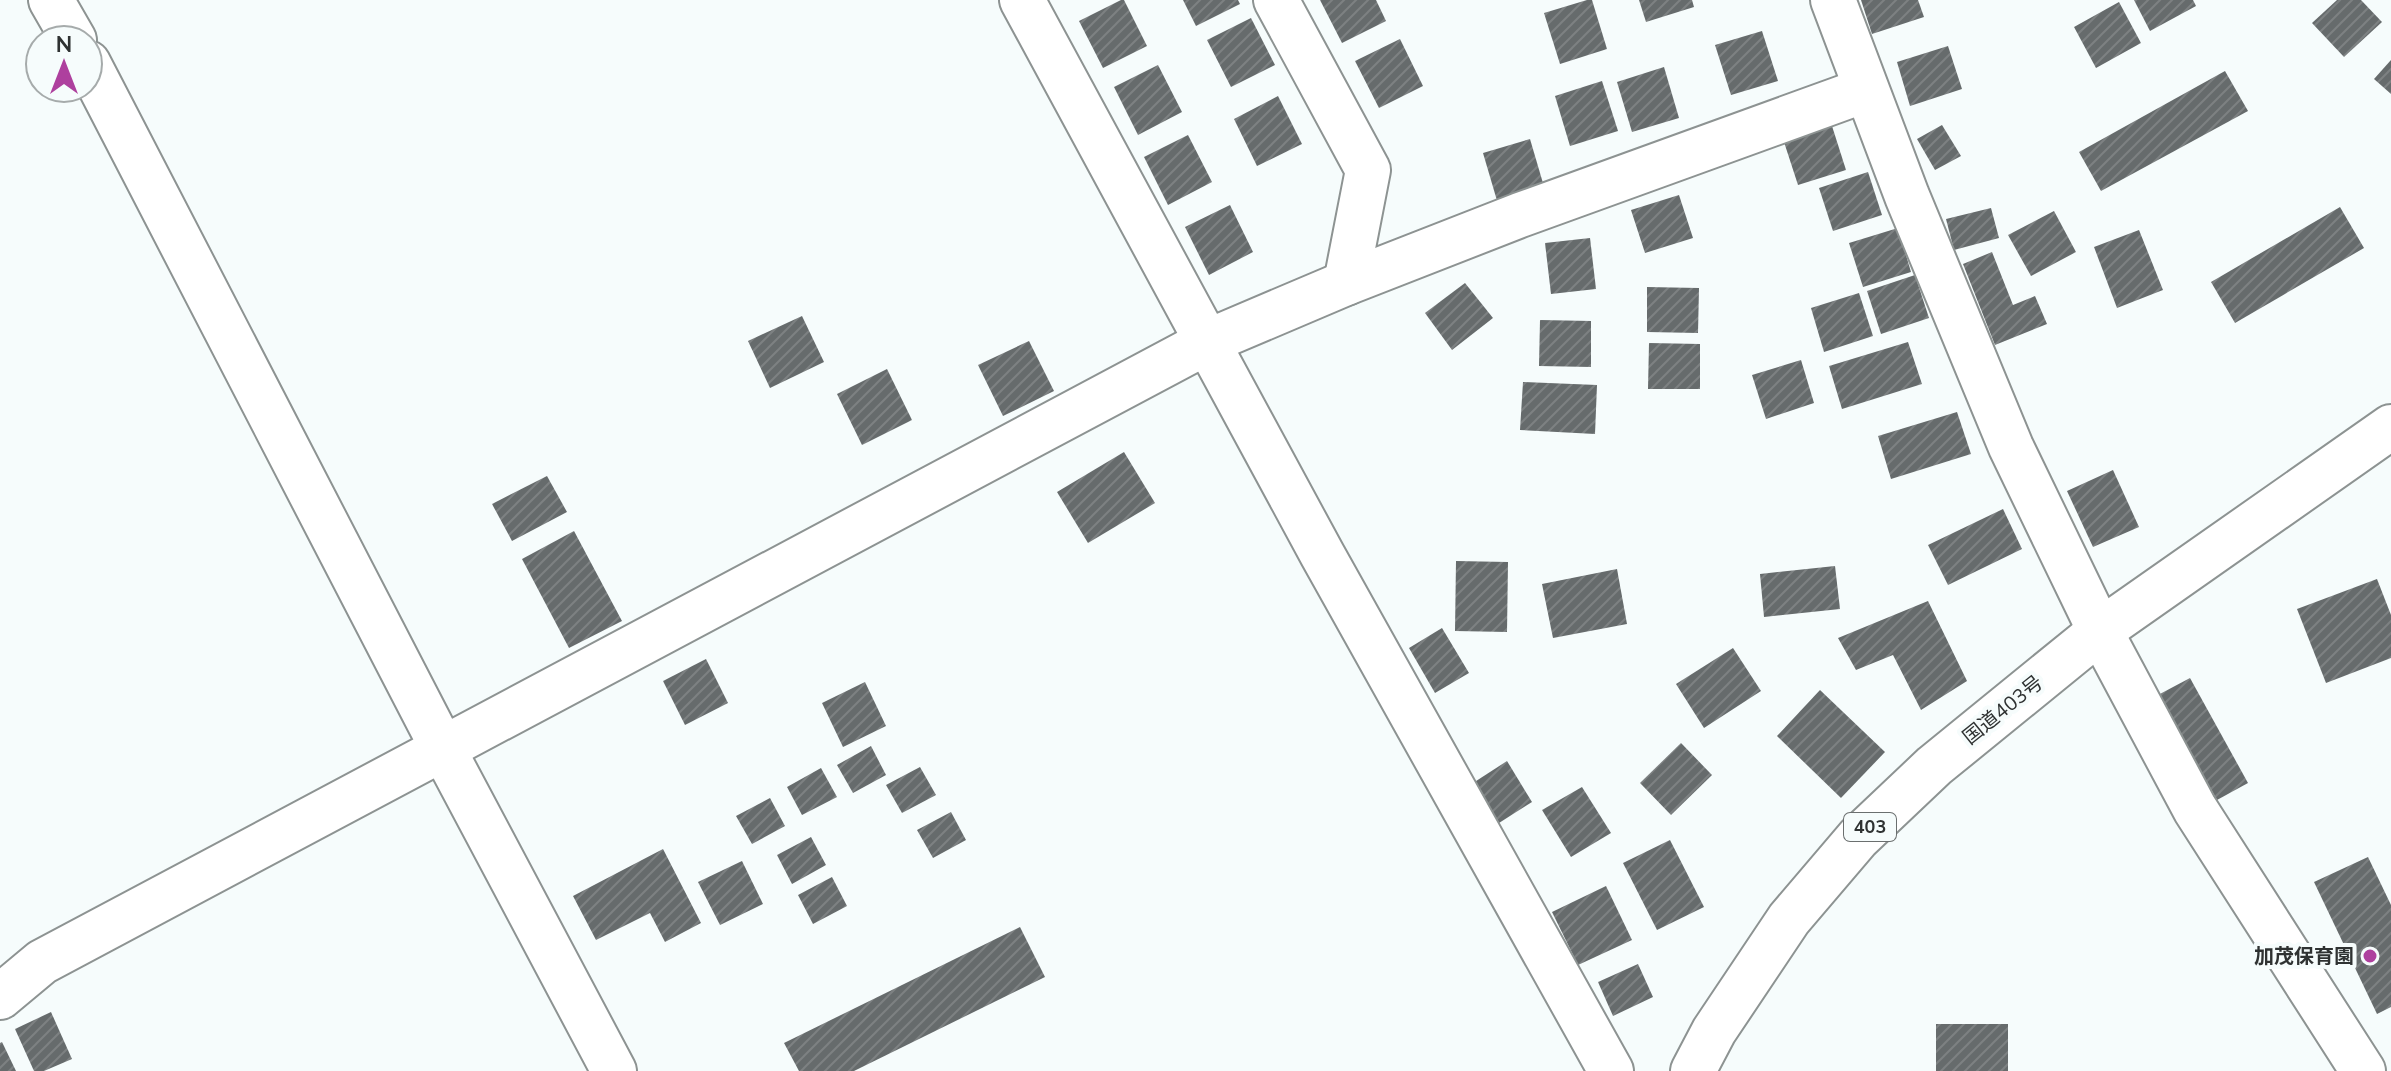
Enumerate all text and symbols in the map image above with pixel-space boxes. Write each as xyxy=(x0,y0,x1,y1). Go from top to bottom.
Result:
north arrow xyxy=(24,24,104,104)
text: N xyxy=(56,30,72,60)
street label: 国道403号 xyxy=(1957,669,2049,751)
road number: 403 xyxy=(1844,813,1896,841)
place label: 加茂保育園 xyxy=(2254,943,2354,970)
marker: 加茂保育園 xyxy=(2361,947,2379,965)

